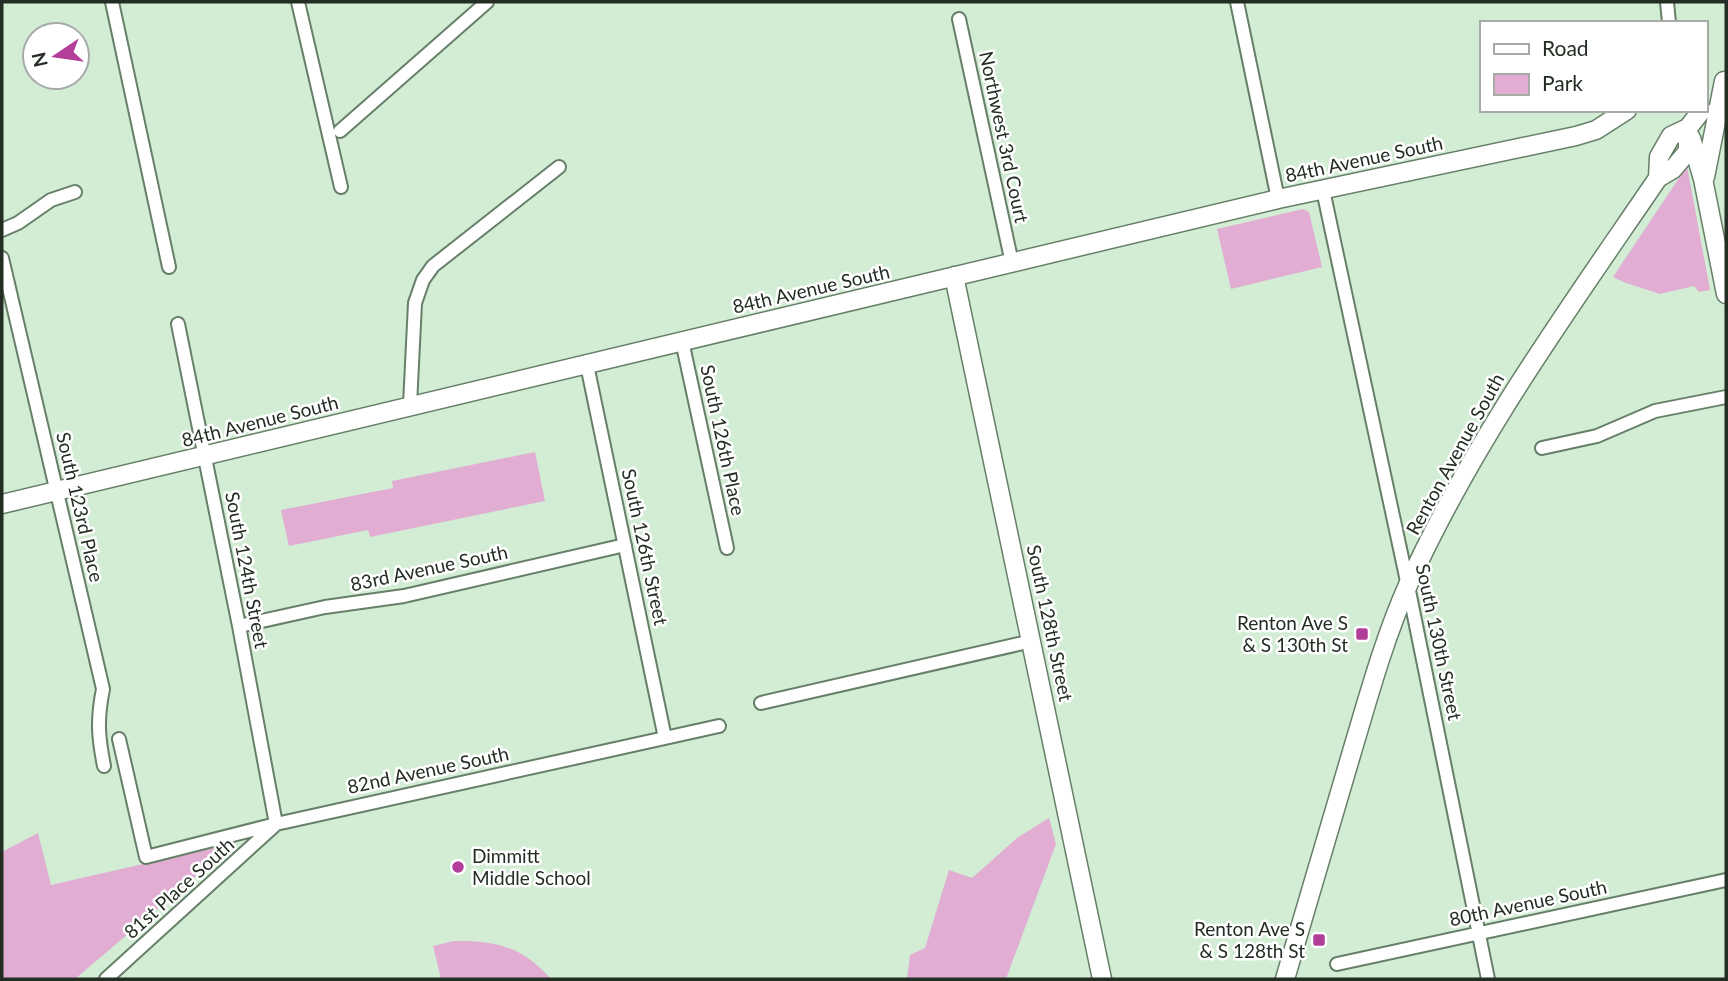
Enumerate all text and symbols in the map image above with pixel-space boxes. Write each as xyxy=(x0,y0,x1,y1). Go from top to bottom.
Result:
north arrow xyxy=(21,21,91,91)
legend xyxy=(1480,21,1707,112)
text: Road xyxy=(1542,35,1589,60)
street label: Northwest 3rd Court xyxy=(975,49,1034,225)
text: N xyxy=(26,50,52,70)
text: Park xyxy=(1542,70,1583,95)
street label: 84th Avenue South xyxy=(1283,131,1445,186)
street label: 84th Avenue South xyxy=(730,259,892,318)
street label: South 126th Place xyxy=(696,362,751,517)
street label: Renton Avenue South xyxy=(1401,369,1508,538)
street label: 84th Avenue South xyxy=(179,390,341,451)
street label: South 123rd Place xyxy=(52,430,109,584)
street label: South 126th Street xyxy=(618,467,673,627)
street label: South 124th Street xyxy=(221,490,274,650)
street label: 83rd Avenue South xyxy=(348,540,510,595)
street label: South 128th Street xyxy=(1023,543,1078,703)
street label: South 130th Street xyxy=(1412,562,1467,722)
place label: Renton Ave S & S 130th St xyxy=(1237,611,1348,656)
marker: Renton Ave S & S 130th St xyxy=(1354,626,1370,642)
street label: 82nd Avenue South xyxy=(345,741,511,798)
street label: 81st Place South xyxy=(119,832,238,943)
place label: Dimmitt Middle School xyxy=(472,844,591,889)
marker: Dimmitt Middle School xyxy=(450,859,466,875)
street label: 80th Avenue South xyxy=(1447,875,1609,930)
place label: Renton Ave S & S 128th St xyxy=(1194,917,1305,962)
marker: Renton Ave S & S 128th St xyxy=(1311,932,1327,948)

